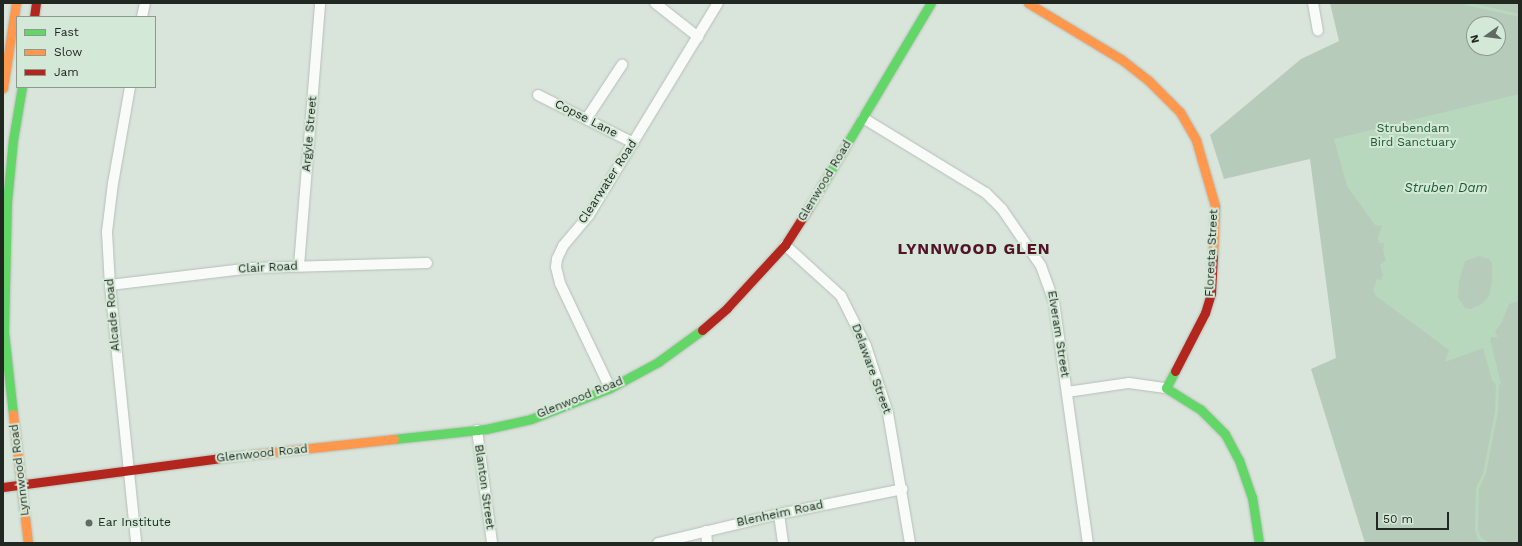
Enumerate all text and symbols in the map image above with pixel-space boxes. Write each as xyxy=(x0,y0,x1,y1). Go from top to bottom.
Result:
legend xyxy=(16,16,156,88)
north arrow xyxy=(1466,16,1506,56)
text: Fast xyxy=(54,25,79,39)
text: N xyxy=(1468,33,1482,44)
text: Slow xyxy=(54,45,82,59)
text: Jam xyxy=(54,65,79,79)
street label: Argyle Street xyxy=(300,96,320,172)
street label: Copse Lane xyxy=(552,97,620,141)
park label: Strubendam Bird Sanctuary xyxy=(1370,122,1456,150)
street label: Clearwater Road xyxy=(575,137,641,227)
street label: Glenwood Road xyxy=(795,138,855,224)
water label: Struben Dam xyxy=(1404,180,1488,196)
street label: Floresta Street xyxy=(1203,209,1221,297)
district label: LYNNWOOD GLEN xyxy=(897,239,1051,259)
street label: Clair Road xyxy=(238,259,298,277)
street label: Alcade Road xyxy=(103,278,123,352)
street label: Elveram Street xyxy=(1044,290,1072,378)
street label: Delaware Street xyxy=(848,322,894,416)
street label: Glenwood Road xyxy=(535,374,625,422)
street label: Lynnwood Road xyxy=(7,423,33,517)
street label: Glenwood Road xyxy=(216,442,308,466)
street label: Blanton Street xyxy=(471,444,497,530)
street label: Blenheim Road xyxy=(735,498,825,530)
scale bar xyxy=(1378,504,1451,530)
text: 50 m xyxy=(1383,512,1413,526)
place label: Ear Institute xyxy=(98,516,171,530)
marker: Ear Institute xyxy=(83,517,95,529)

